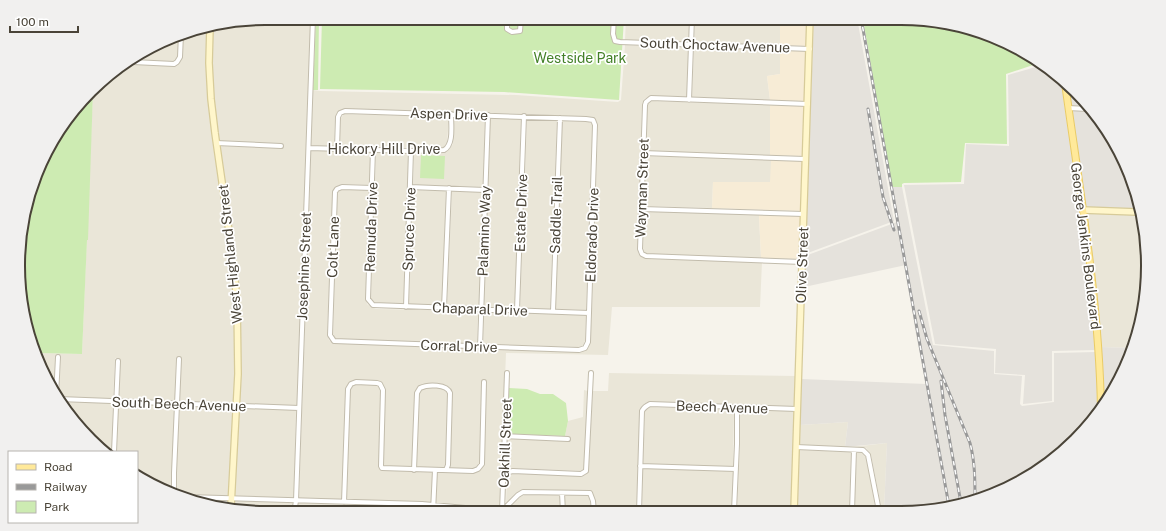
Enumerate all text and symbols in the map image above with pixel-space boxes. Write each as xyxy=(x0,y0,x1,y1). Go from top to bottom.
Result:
scale bar xyxy=(10,8,78,34)
text: 100 m xyxy=(16,15,49,29)
street label: South Choctaw Avenue xyxy=(640,34,791,56)
park label: Westside Park xyxy=(534,50,627,66)
street label: Aspen Drive xyxy=(410,105,488,123)
street label: Wayman Street xyxy=(632,138,652,238)
street label: Hickory Hill Drive xyxy=(327,141,441,157)
street label: George Jenkins Boulevard xyxy=(1068,162,1104,330)
street label: Estate Drive xyxy=(512,174,530,252)
street label: Saddle Trail xyxy=(547,176,565,254)
street label: Remuda Drive xyxy=(361,181,381,272)
street label: West Highland Street xyxy=(215,184,245,324)
street label: Palamino Way xyxy=(474,185,494,277)
street label: Spruce Drive xyxy=(400,187,418,271)
street label: Eldorado Drive xyxy=(582,187,602,283)
street label: Josephine Street xyxy=(294,211,314,321)
street label: Colt Lane xyxy=(324,216,342,278)
street label: Olive Street xyxy=(793,226,811,304)
street label: Chaparal Drive xyxy=(432,299,528,319)
street label: Corral Drive xyxy=(420,337,498,355)
street label: South Beech Avenue xyxy=(111,394,247,414)
street label: Beech Avenue xyxy=(676,397,769,417)
street label: Oakhill Street xyxy=(495,398,515,488)
legend xyxy=(8,451,138,523)
text: Road xyxy=(44,460,72,474)
text: Railway xyxy=(44,480,88,494)
text: Park xyxy=(44,500,70,514)

